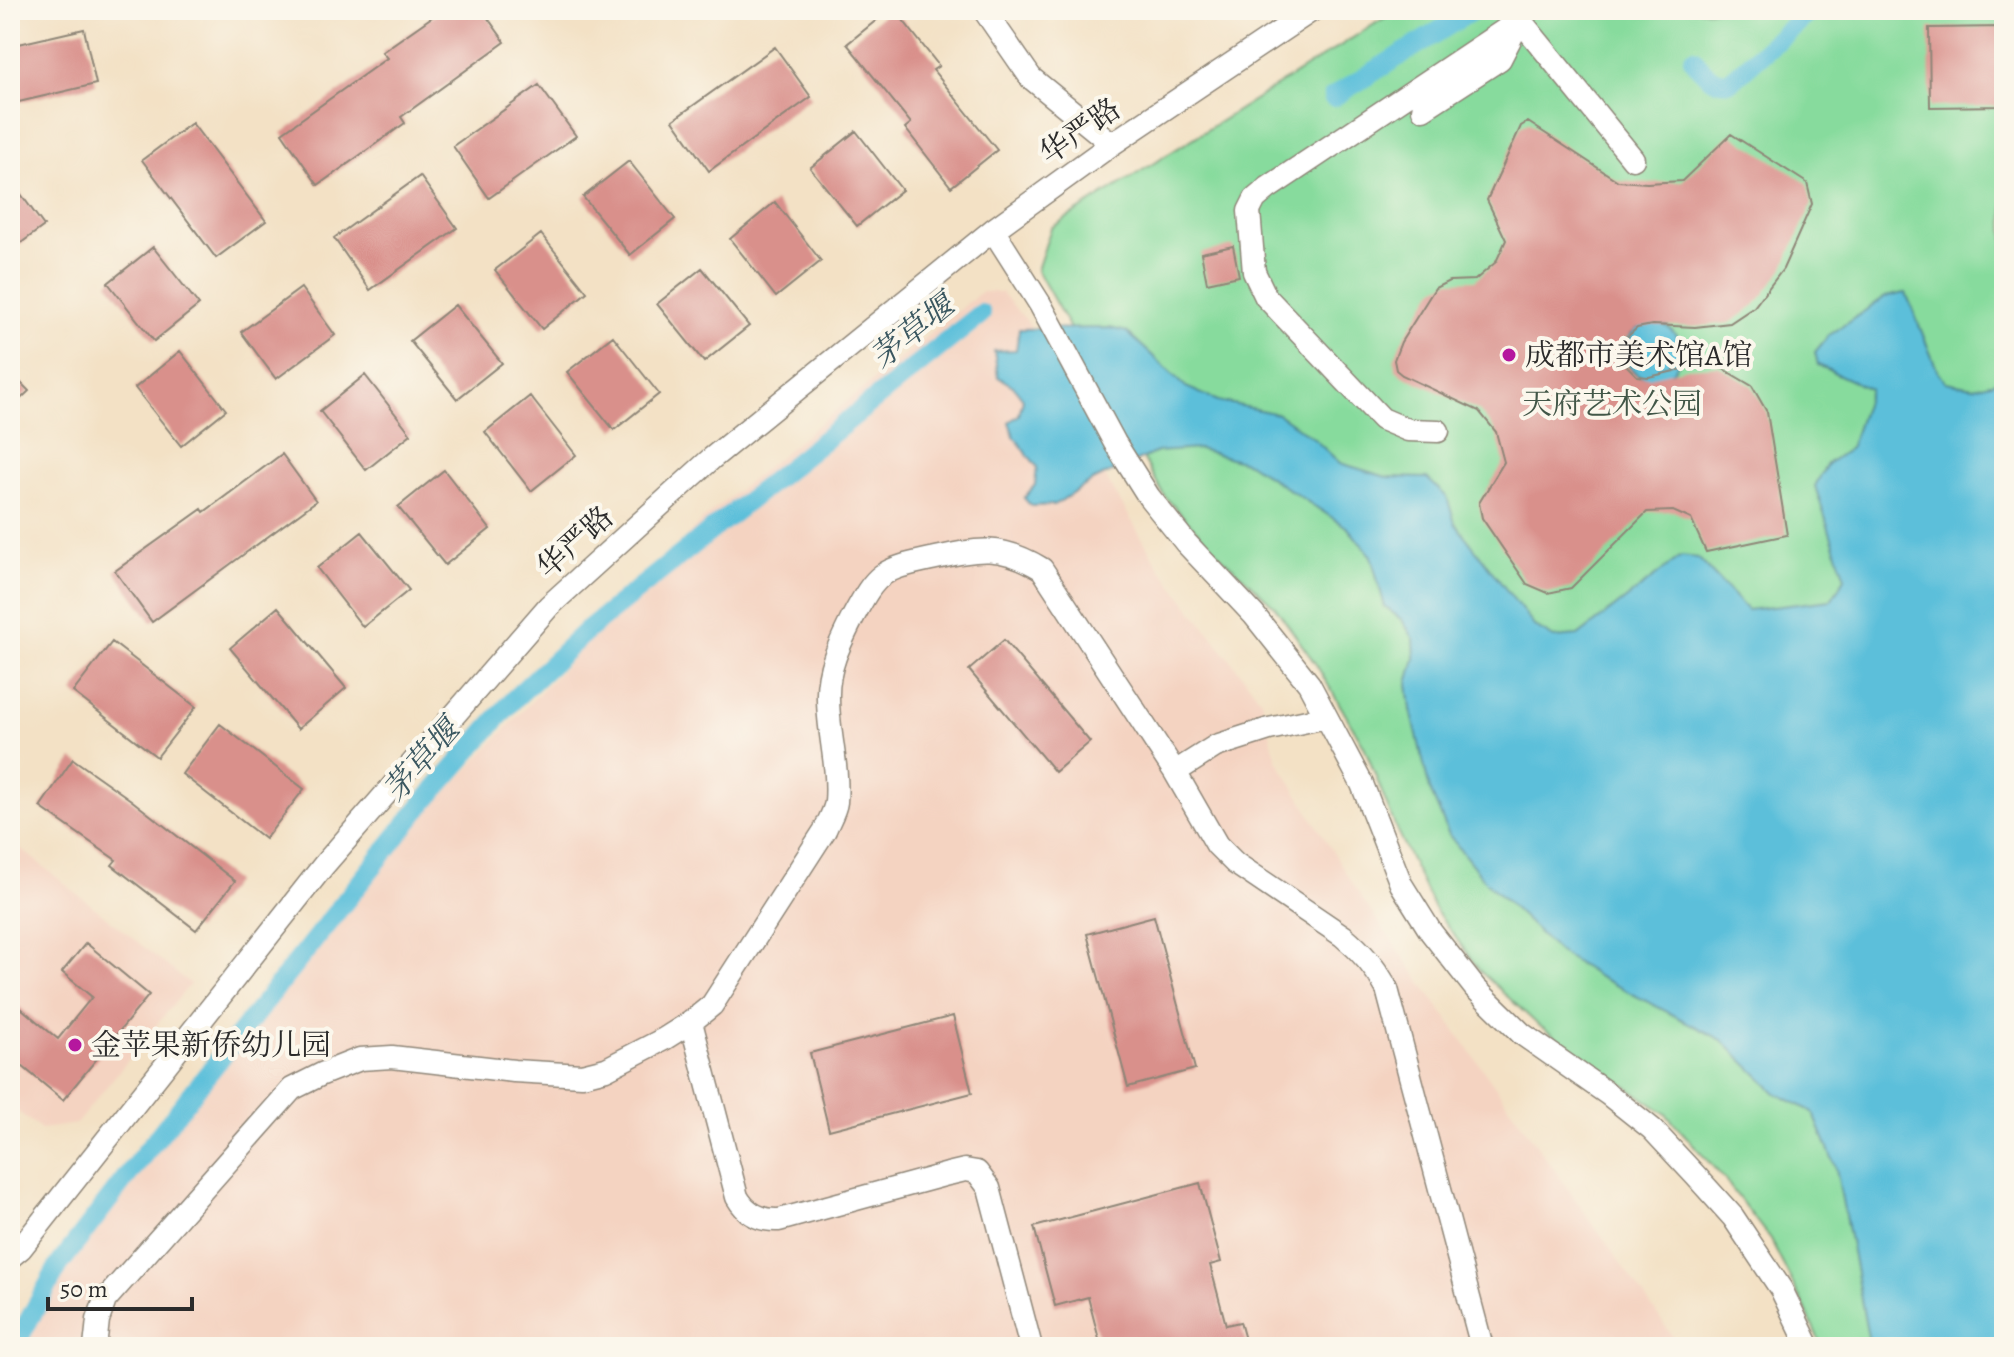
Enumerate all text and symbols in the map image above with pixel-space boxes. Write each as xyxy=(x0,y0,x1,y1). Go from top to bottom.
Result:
street label: 华严路 xyxy=(1032,89,1128,173)
water label: 茅草堰 xyxy=(861,281,967,378)
place label: 成都市美术馆A馆 xyxy=(1525,335,1753,375)
marker: 成都市美术馆A馆 xyxy=(1500,346,1518,364)
park label: 天府艺术公园 xyxy=(1522,384,1702,424)
street label: 华严路 xyxy=(528,497,622,587)
water label: 茅草堰 xyxy=(373,706,472,811)
place label: 金苹果新侨幼儿园 xyxy=(91,1025,331,1065)
marker: 金苹果新侨幼儿园 xyxy=(66,1036,84,1054)
scale bar xyxy=(48,1261,192,1311)
text: 50 m xyxy=(60,1273,108,1305)

